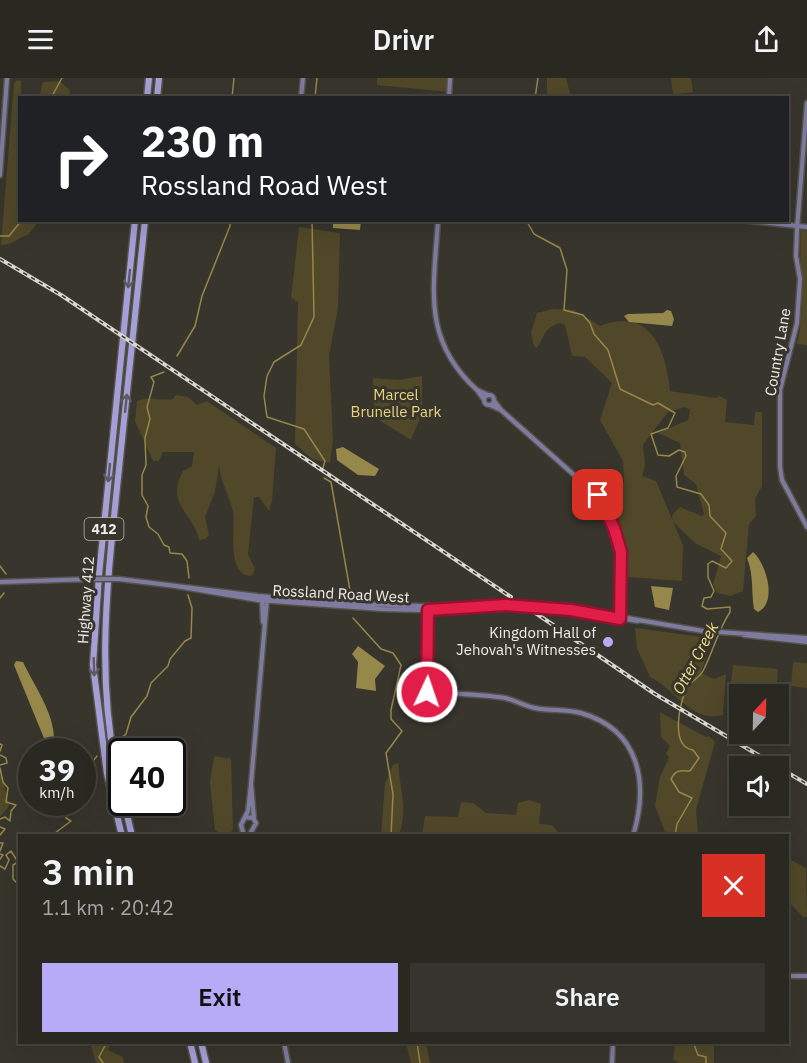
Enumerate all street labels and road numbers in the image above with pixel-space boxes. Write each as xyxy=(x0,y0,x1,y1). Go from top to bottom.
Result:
street label: Country Lane xyxy=(760,306,795,397)
road number: 412 xyxy=(84,518,124,540)
street label: Highway 412 xyxy=(73,555,98,645)
street label: Rossland Road West xyxy=(272,580,410,607)

